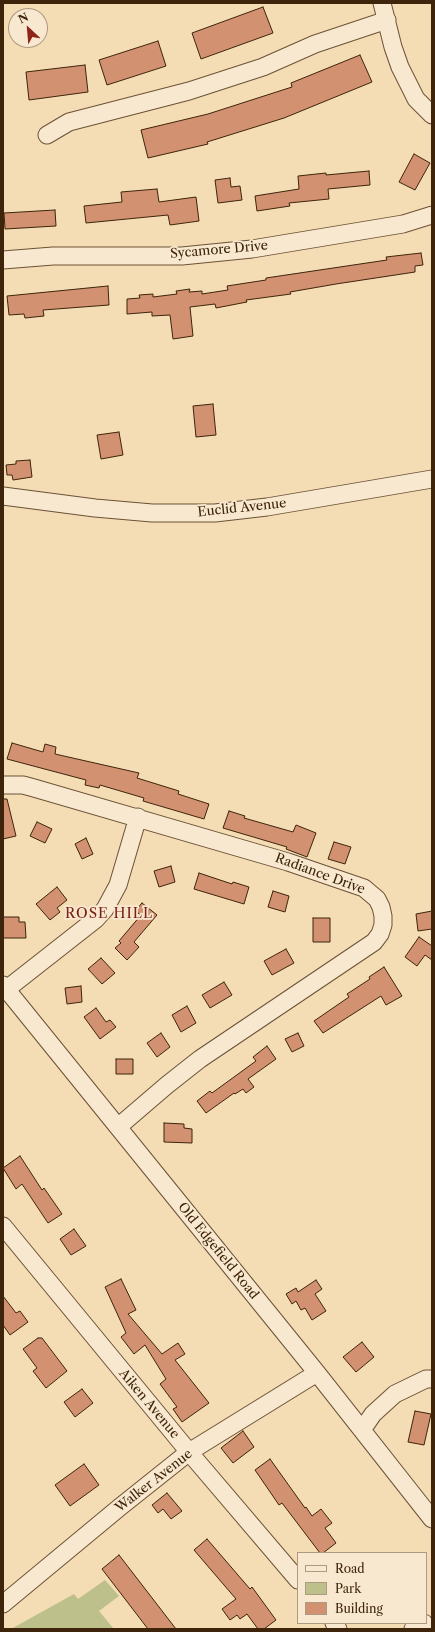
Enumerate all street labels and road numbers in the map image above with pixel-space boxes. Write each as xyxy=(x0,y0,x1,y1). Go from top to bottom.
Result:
street label: Sycamore Drive xyxy=(169,238,269,262)
street label: Euclid Avenue xyxy=(197,496,287,520)
street label: Radiance Drive xyxy=(273,850,367,898)
street label: Old Edgefield Road xyxy=(174,1200,262,1302)
street label: Aiken Avenue xyxy=(115,1366,183,1442)
street label: Walker Avenue xyxy=(112,1446,196,1516)

